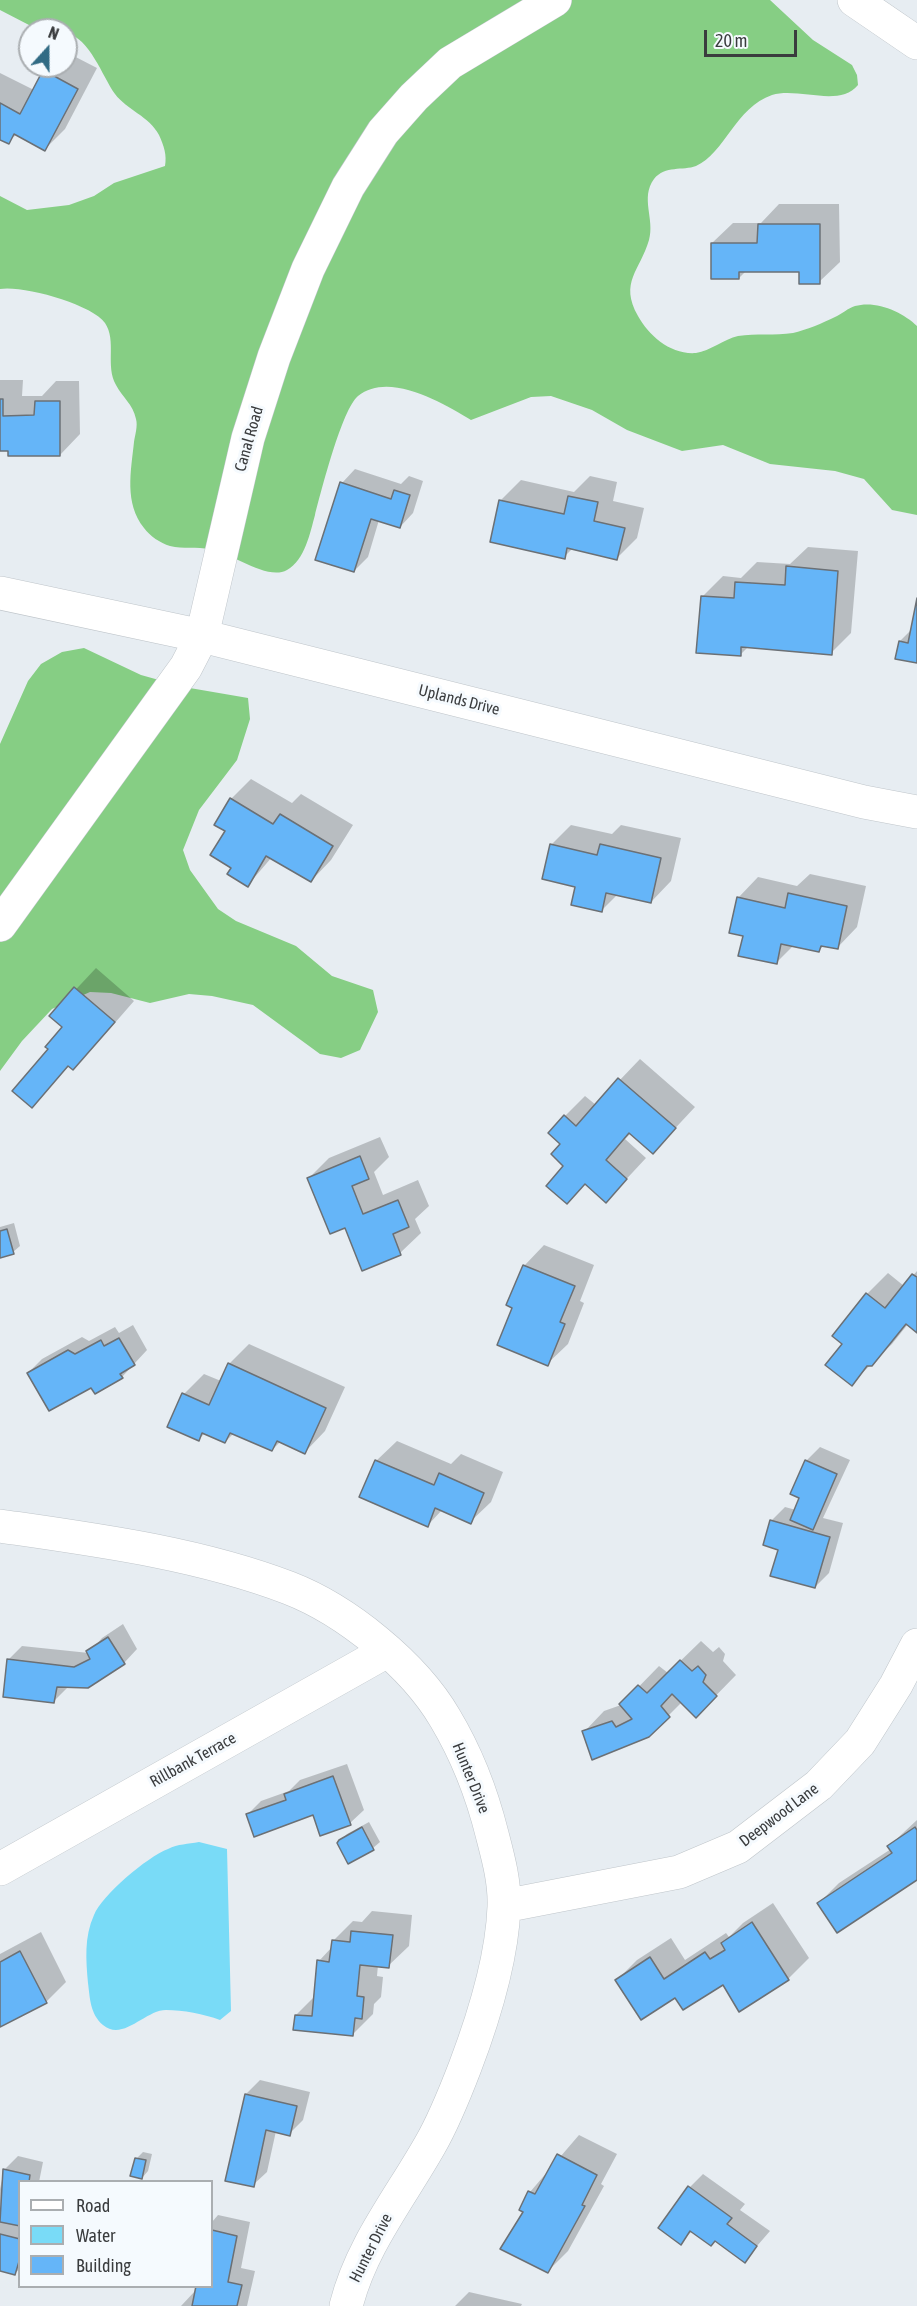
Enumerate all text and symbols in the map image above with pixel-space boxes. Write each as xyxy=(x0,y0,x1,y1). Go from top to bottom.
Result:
north arrow xyxy=(18,18,78,78)
scale bar xyxy=(707,18,800,56)
text: N xyxy=(46,23,61,43)
text: 20 m xyxy=(715,30,747,51)
street label: Canal Road xyxy=(231,404,267,474)
street label: Uplands Drive xyxy=(416,681,502,719)
street label: Rillbank Terrace xyxy=(147,1729,239,1791)
street label: Hunter Drive xyxy=(448,1740,494,1816)
street label: Deepwood Lane xyxy=(736,1779,822,1851)
legend xyxy=(18,2180,213,2288)
text: Road xyxy=(76,2195,110,2216)
street label: Hunter Drive xyxy=(346,2210,396,2286)
text: Water xyxy=(76,2225,115,2246)
text: Building xyxy=(76,2255,131,2276)

